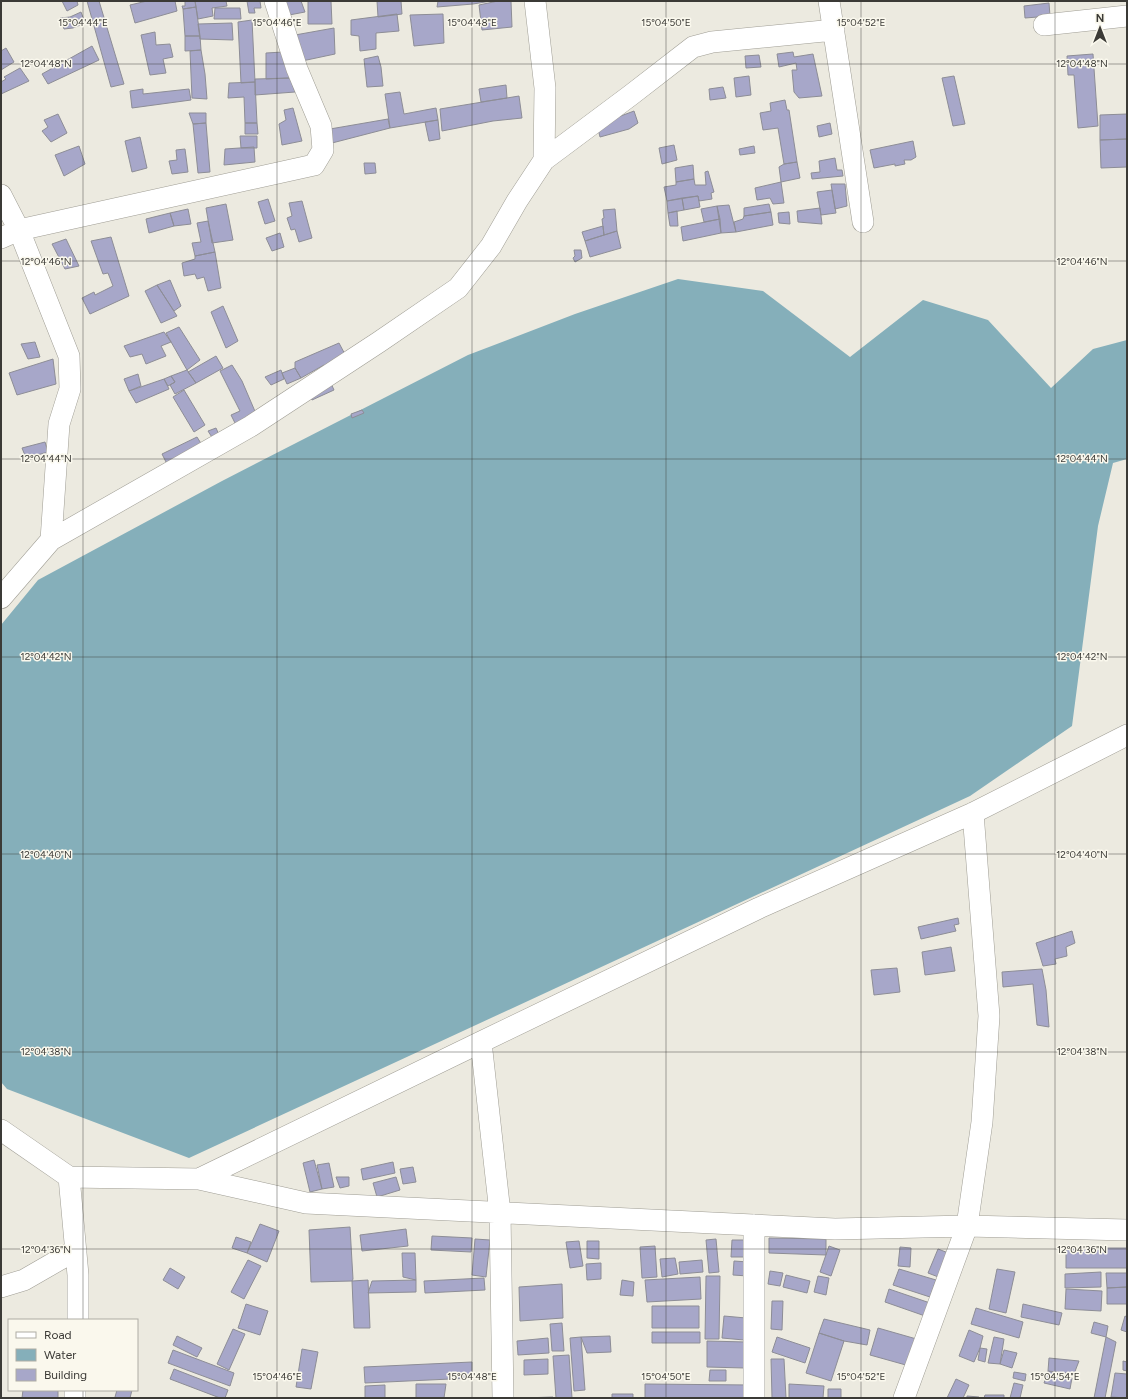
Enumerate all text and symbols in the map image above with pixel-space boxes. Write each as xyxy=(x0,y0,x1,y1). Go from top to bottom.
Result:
north arrow xyxy=(1080,8,1120,48)
text: N xyxy=(1096,12,1104,25)
text: 15°04'44"E xyxy=(58,16,108,29)
text: 15°04'46"E xyxy=(252,16,302,29)
text: 15°04'48"E xyxy=(447,16,497,29)
text: 15°04'50"E xyxy=(641,16,691,29)
text: 15°04'52"E xyxy=(837,16,885,29)
text: 12°04'48"N xyxy=(20,57,72,70)
text: 12°04'48"N xyxy=(1056,57,1108,70)
text: 12°04'46"N xyxy=(21,255,71,268)
text: 12°04'46"N xyxy=(1057,255,1107,268)
text: 12°04'44"N xyxy=(20,452,72,465)
text: 12°04'44"N xyxy=(1056,452,1108,465)
text: 12°04'42"N xyxy=(21,650,71,663)
text: 12°04'42"N xyxy=(1057,650,1107,663)
text: 12°04'40"N xyxy=(20,848,72,861)
text: 12°04'40"N xyxy=(1056,848,1108,861)
text: 12°04'38"N xyxy=(21,1045,71,1058)
text: 12°04'38"N xyxy=(1057,1045,1107,1058)
text: 12°04'36"N xyxy=(21,1243,71,1256)
text: 12°04'36"N xyxy=(1057,1243,1107,1256)
legend xyxy=(8,1319,138,1391)
text: Road xyxy=(44,1328,72,1342)
text: Water xyxy=(44,1348,76,1362)
text: Building xyxy=(44,1368,87,1382)
text: 15°04'46"E xyxy=(252,1370,302,1383)
text: 15°04'48"E xyxy=(447,1370,497,1383)
text: 15°04'50"E xyxy=(641,1370,691,1383)
text: 15°04'52"E xyxy=(837,1370,885,1383)
text: 15°04'54"E xyxy=(1030,1370,1080,1383)

